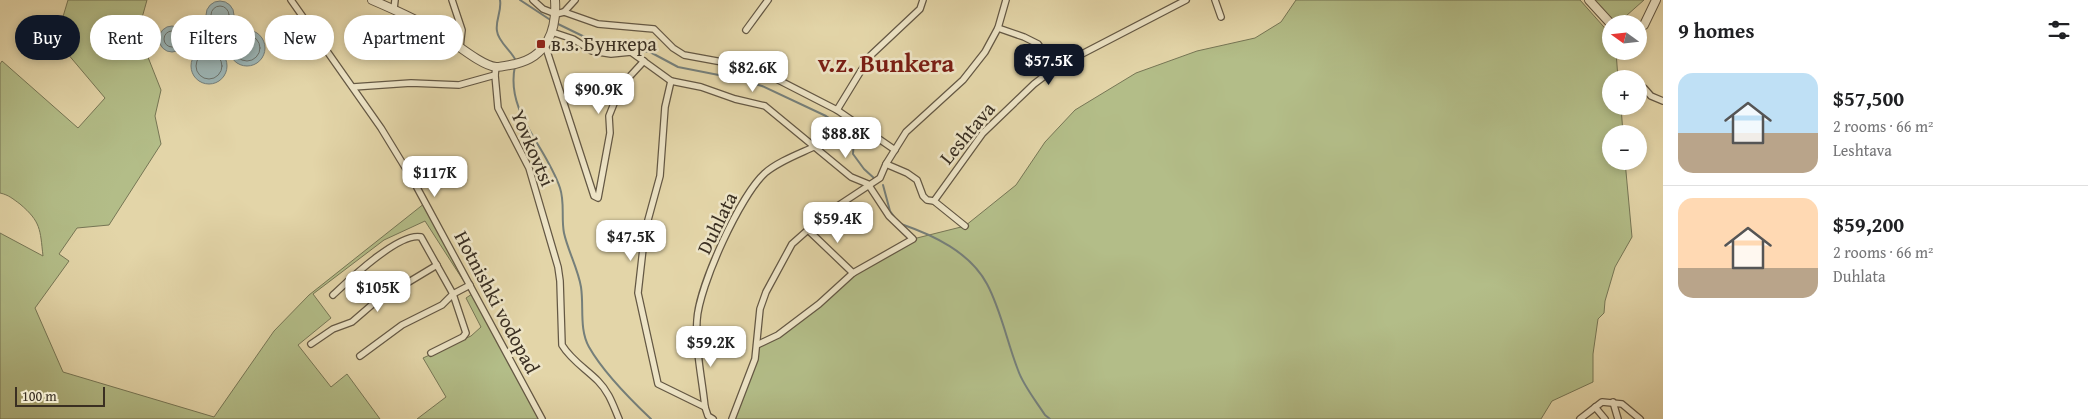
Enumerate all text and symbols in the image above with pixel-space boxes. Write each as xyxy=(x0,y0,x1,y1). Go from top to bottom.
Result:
chip: Buy xyxy=(15,15,80,60)
chip: Rent xyxy=(90,15,161,60)
chip: Filters xyxy=(171,15,255,60)
chip: New xyxy=(265,15,334,60)
chip: Apartment xyxy=(344,15,463,60)
north arrow xyxy=(1602,15,1648,60)
map controls xyxy=(1602,15,1647,170)
text: 9 homes xyxy=(1678,15,1754,46)
icon: filters xyxy=(2045,16,2073,44)
place label: в.з. Бункера xyxy=(551,29,657,58)
marker: в.з. Бункера xyxy=(535,38,547,50)
pin: $57.5K xyxy=(1008,44,1090,86)
district label: v.z. Bunkera xyxy=(818,45,954,81)
text: $57.5K xyxy=(1025,48,1073,72)
pin: $82.6K xyxy=(712,51,794,93)
text: $82.6K xyxy=(729,55,777,79)
button: + xyxy=(1602,70,1647,115)
pin: $90.9K xyxy=(558,72,640,115)
text: $90.9K xyxy=(575,77,623,101)
text: $57,500 xyxy=(1833,83,1904,114)
icon: home xyxy=(1718,93,1778,153)
street label: Leshtava xyxy=(932,95,1002,170)
street label: Yovkovtsi xyxy=(504,105,563,191)
text: 2 rooms · 66 m² xyxy=(1833,114,1933,138)
pin: $88.8K xyxy=(805,116,887,159)
text: $88.8K xyxy=(822,121,870,145)
button: − xyxy=(1602,125,1647,170)
text: Leshtava xyxy=(1833,138,1892,162)
pin: $117K xyxy=(400,156,470,198)
text: $117K xyxy=(413,160,457,184)
street label: Duhlata xyxy=(689,186,744,259)
pin: $59.4K xyxy=(797,202,879,244)
text: $59.4K xyxy=(814,206,862,230)
text: $59,200 xyxy=(1833,209,1904,240)
icon: home xyxy=(1718,218,1778,278)
pin: $47.5K xyxy=(590,220,672,262)
text: $47.5K xyxy=(607,224,655,248)
street label: Hotnishki vodopad xyxy=(447,225,548,379)
text: 2 rooms · 66 m² xyxy=(1833,240,1933,264)
text: Duhlata xyxy=(1833,264,1886,288)
pin: $105K xyxy=(343,270,413,313)
text: $105K xyxy=(356,275,400,299)
pin: $59.2K xyxy=(670,326,752,368)
text: $59.2K xyxy=(687,330,735,354)
scale bar xyxy=(15,384,105,407)
text: 100 m xyxy=(22,386,57,406)

